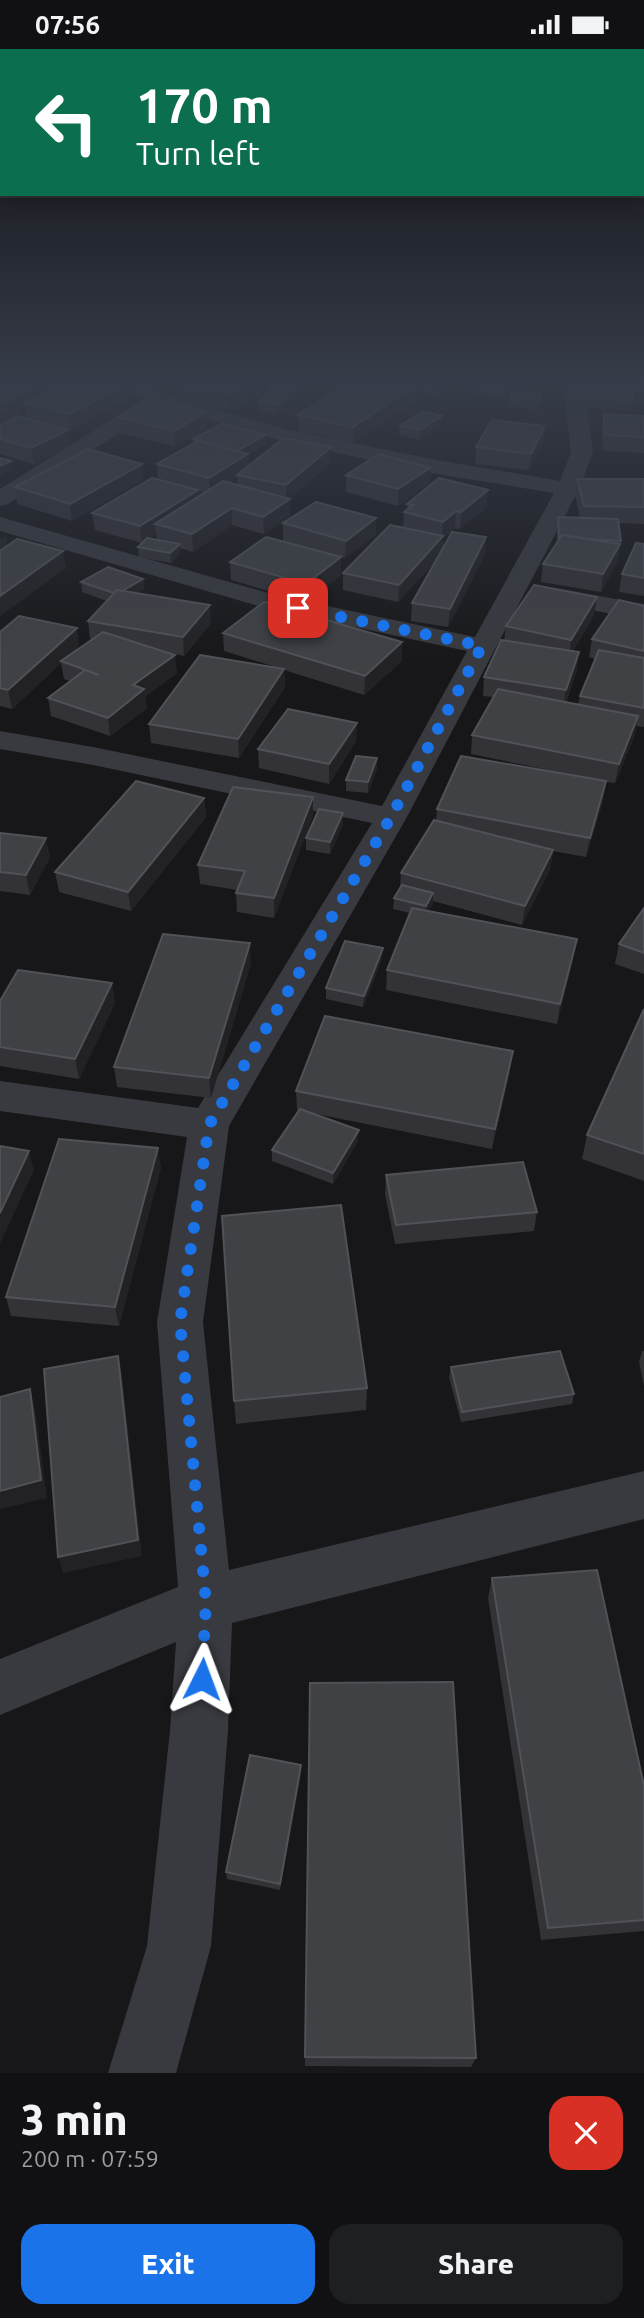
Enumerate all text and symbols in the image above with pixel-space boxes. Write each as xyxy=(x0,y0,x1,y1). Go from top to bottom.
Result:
text: 07:56 xyxy=(35,10,100,39)
icon: left xyxy=(21,77,112,168)
text: 170 m xyxy=(136,77,273,132)
text: Turn left xyxy=(136,135,260,171)
pin xyxy=(268,578,328,638)
icon: arrive xyxy=(279,589,317,627)
position arrow xyxy=(165,1642,239,1716)
text: 3 min xyxy=(21,2096,128,2143)
button: close xyxy=(549,2096,623,2170)
text: 200 m · 07:59 xyxy=(21,2146,159,2171)
button: Exit xyxy=(21,2224,315,2304)
button: Share xyxy=(329,2224,623,2304)

